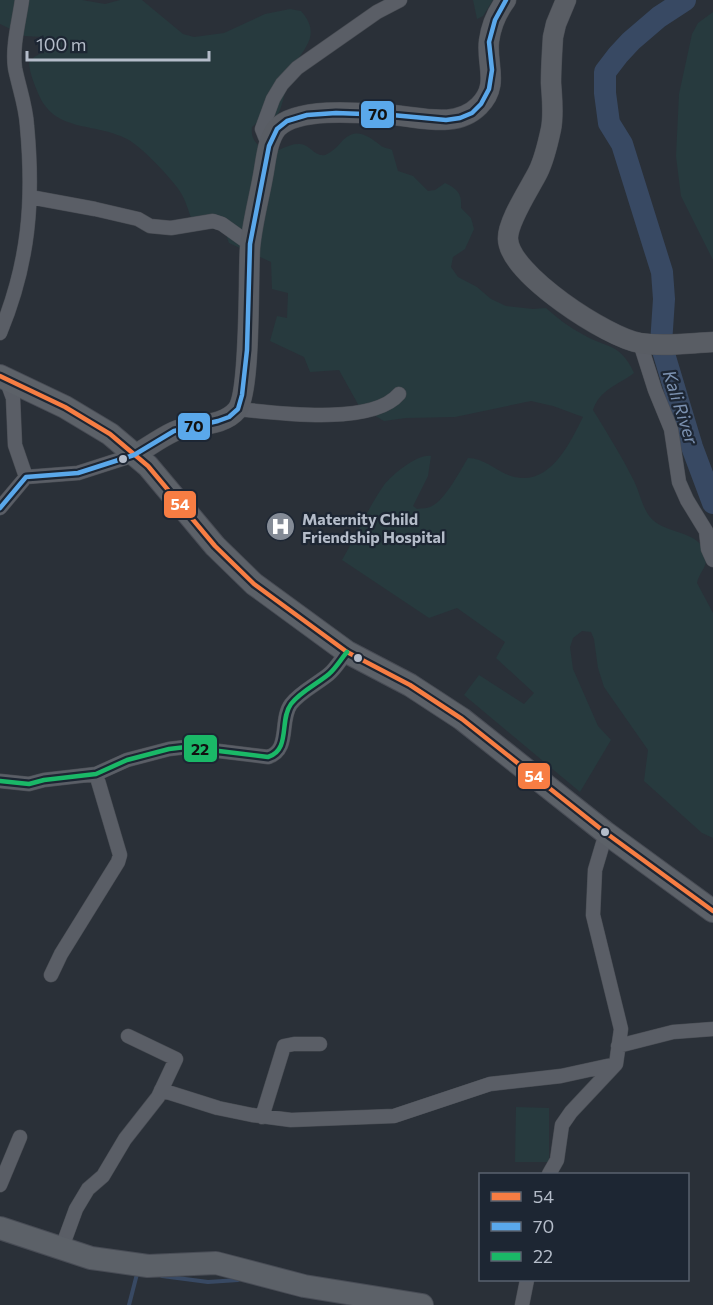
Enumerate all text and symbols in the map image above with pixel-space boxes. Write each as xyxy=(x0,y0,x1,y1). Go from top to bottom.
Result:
scale bar xyxy=(27,24,208,62)
text: 100 m xyxy=(36,33,86,55)
line badge: 70 xyxy=(360,100,395,129)
text: 70 xyxy=(368,104,388,123)
water label: Kali River xyxy=(659,367,704,448)
line badge: 70 xyxy=(177,412,211,441)
text: 70 xyxy=(184,416,204,435)
unlabelled marker xyxy=(117,453,129,465)
line badge: 54 xyxy=(163,490,197,519)
text: 54 xyxy=(170,494,190,513)
place label: Maternity Child Friendship Hospital xyxy=(302,509,445,546)
hospital icon: Maternity Child Friendship Hospital xyxy=(265,511,297,543)
unlabelled marker xyxy=(352,652,364,664)
line badge: 22 xyxy=(183,734,218,763)
text: 22 xyxy=(191,739,209,758)
line badge: 54 xyxy=(517,762,551,790)
text: 54 xyxy=(524,766,544,785)
unlabelled marker xyxy=(599,826,611,838)
legend xyxy=(479,1173,689,1281)
text: 54 xyxy=(533,1185,554,1207)
text: 70 xyxy=(533,1215,554,1237)
text: 22 xyxy=(533,1245,553,1267)

